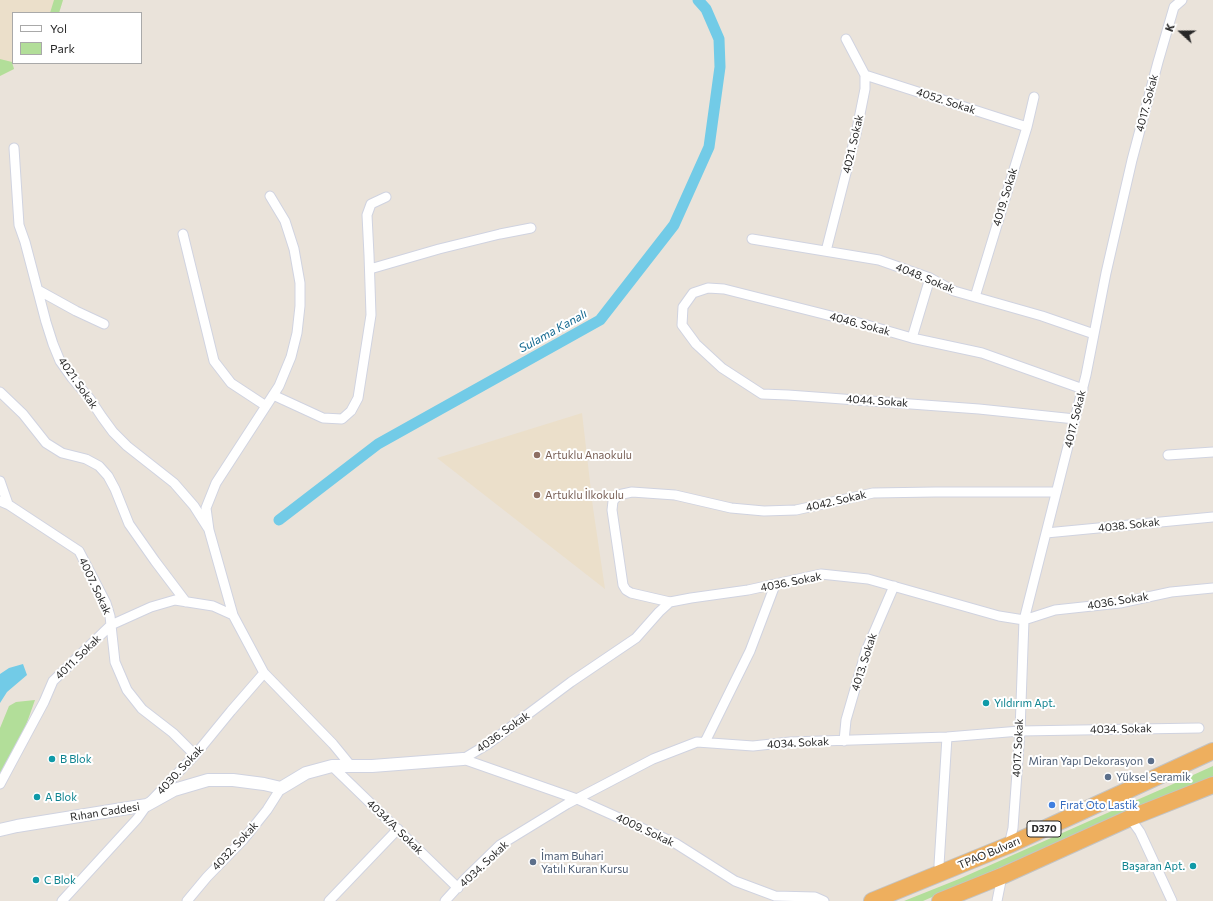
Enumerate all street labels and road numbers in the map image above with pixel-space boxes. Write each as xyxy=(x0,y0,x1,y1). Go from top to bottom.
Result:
street label: 4017. Sokak xyxy=(1133,73,1161,133)
street label: 4052. Sokak xyxy=(915,85,977,117)
street label: 4021. Sokak xyxy=(840,113,866,175)
street label: 4019. Sokak xyxy=(990,166,1020,228)
street label: 4048. Sokak xyxy=(894,260,956,296)
street label: 4046. Sokak xyxy=(828,310,892,338)
street label: 4021. Sokak xyxy=(55,355,101,411)
street label: 4017. Sokak xyxy=(1061,389,1089,449)
street label: 4044. Sokak xyxy=(845,392,909,410)
street label: 4042. Sokak xyxy=(804,488,868,514)
street label: 4038. Sokak xyxy=(1098,515,1160,535)
street label: 4007. Sokak xyxy=(76,555,114,617)
street label: 4036. Sokak xyxy=(759,570,823,594)
street label: 4036. Sokak xyxy=(1086,590,1150,612)
street label: 4013. Sokak xyxy=(848,631,880,693)
street label: 4011. Sokak xyxy=(52,632,104,682)
street label: 4036. Sokak xyxy=(474,709,532,755)
street label: 4017. Sokak xyxy=(1010,718,1026,778)
street label: 4034. Sokak xyxy=(1090,722,1152,736)
street label: 4034. Sokak xyxy=(767,735,829,751)
street label: 4030. Sokak xyxy=(154,743,206,797)
street label: 4034/A. Sokak xyxy=(364,797,426,857)
street label: Rıhan Caddesi xyxy=(69,800,141,824)
street label: 4009. Sokak xyxy=(614,811,676,849)
street label: 4032. Sokak xyxy=(209,819,261,873)
road number: D370 xyxy=(1027,821,1061,837)
street label: TPAO Bulvarı xyxy=(956,834,1022,872)
street label: 4034. Sokak xyxy=(457,838,511,890)

